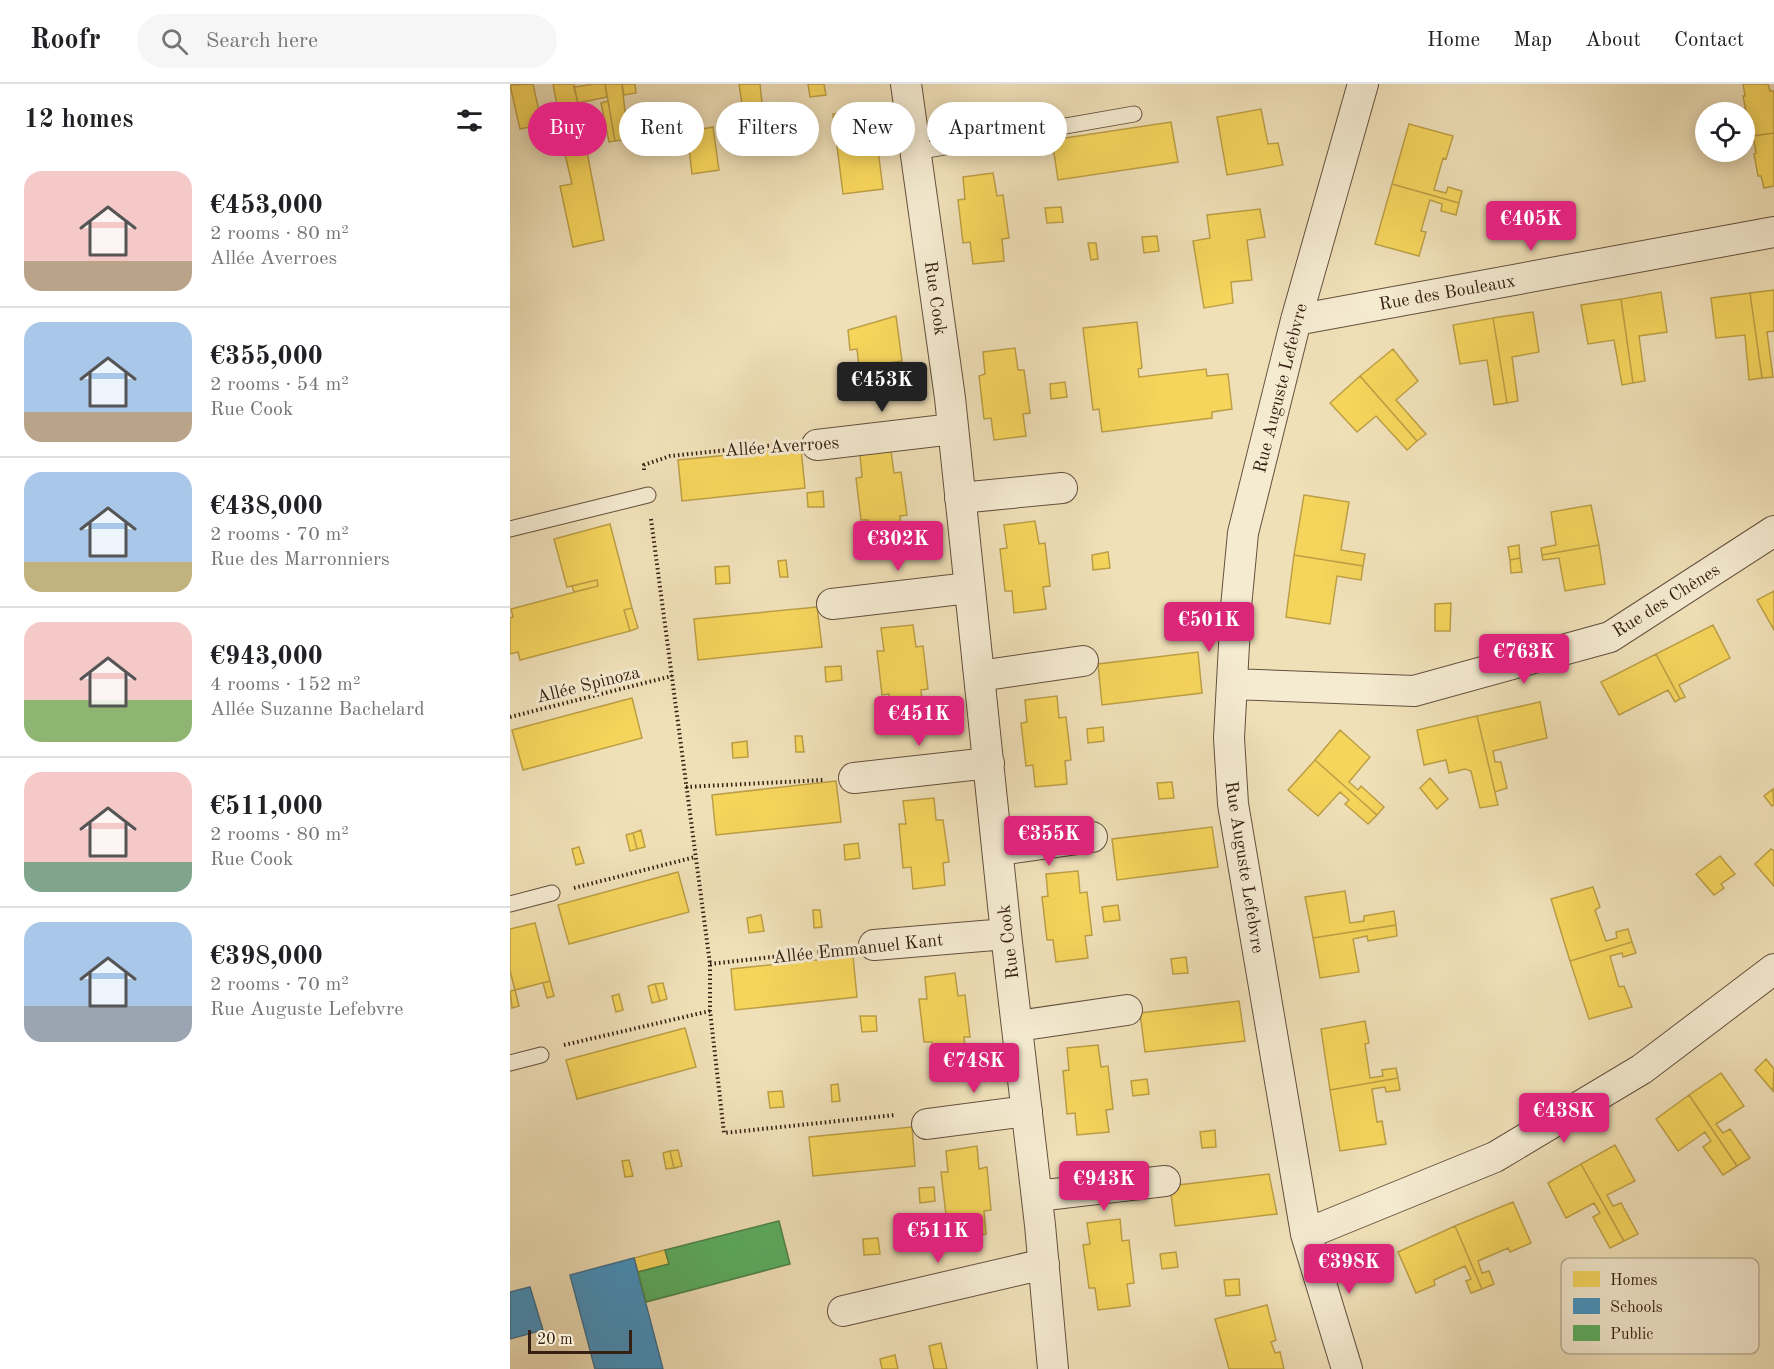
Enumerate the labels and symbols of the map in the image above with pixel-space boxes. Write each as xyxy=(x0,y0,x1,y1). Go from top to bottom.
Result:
pin: €405K xyxy=(1489,201,1573,252)
street label: Rue Cook xyxy=(921,260,949,337)
street label: Rue des Bouleaux xyxy=(1378,272,1517,314)
street label: Rue Auguste Lefebvre xyxy=(1251,302,1311,475)
pin: €453K xyxy=(840,362,924,413)
street label: Allée Averroes xyxy=(724,434,840,460)
pin: €302K xyxy=(856,521,940,572)
street label: Rue des Chênes xyxy=(1610,561,1723,641)
pin: €501K xyxy=(1167,602,1251,653)
pin: €763K xyxy=(1482,634,1566,685)
street label: Allée Spinoza xyxy=(535,663,642,707)
pin: €451K xyxy=(877,696,961,747)
street label: Rue Auguste Lefebvre xyxy=(1221,780,1267,955)
pin: €355K xyxy=(1007,816,1091,867)
street label: Rue Cook xyxy=(995,904,1023,980)
street label: Allée Emmanuel Kant xyxy=(772,931,944,967)
pin: €748K xyxy=(932,1043,1016,1094)
pin: €438K xyxy=(1522,1093,1606,1144)
pin: €943K xyxy=(1062,1161,1146,1212)
pin: €511K xyxy=(896,1213,980,1264)
pin: €398K xyxy=(1307,1244,1391,1295)
legend xyxy=(1561,1258,1759,1354)
text: Homes xyxy=(1610,1273,1658,1289)
text: Schools xyxy=(1610,1300,1663,1316)
scale bar xyxy=(528,1327,632,1354)
text: Public xyxy=(1610,1327,1653,1343)

